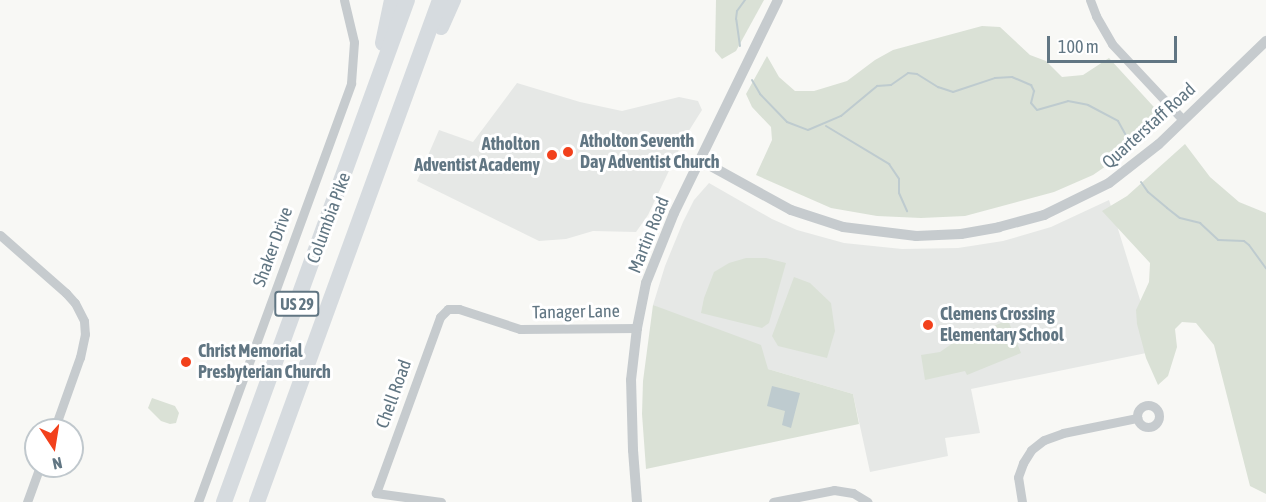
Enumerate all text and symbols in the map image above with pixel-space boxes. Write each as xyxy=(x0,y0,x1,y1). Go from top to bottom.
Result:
scale bar xyxy=(1050,24,1180,62)
text: 100 m xyxy=(1058,36,1099,57)
street label: Quarterstaff Road xyxy=(1098,79,1200,173)
place label: Atholton Seventh Day Adventist Church xyxy=(580,131,719,174)
place label: Atholton Adventist Academy xyxy=(414,134,540,176)
marker: Atholton Seventh Day Adventist Church xyxy=(561,145,575,159)
marker: Atholton Adventist Academy xyxy=(545,148,559,162)
street label: Columbia Pike xyxy=(303,170,355,266)
street label: Martin Road xyxy=(624,194,674,276)
street label: Shaker Drive xyxy=(249,204,297,290)
road number: US 29 xyxy=(273,291,321,317)
street label: Tanager Lane xyxy=(532,300,620,324)
place label: Clemens Crossing Elementary School xyxy=(940,304,1064,346)
marker: Clemens Crossing Elementary School xyxy=(921,318,935,332)
place label: Christ Memorial Presbyterian Church xyxy=(198,341,331,384)
marker: Christ Memorial Presbyterian Church xyxy=(179,355,193,369)
street label: Chell Road xyxy=(372,357,416,431)
north arrow xyxy=(24,418,84,478)
text: N xyxy=(51,454,64,473)

